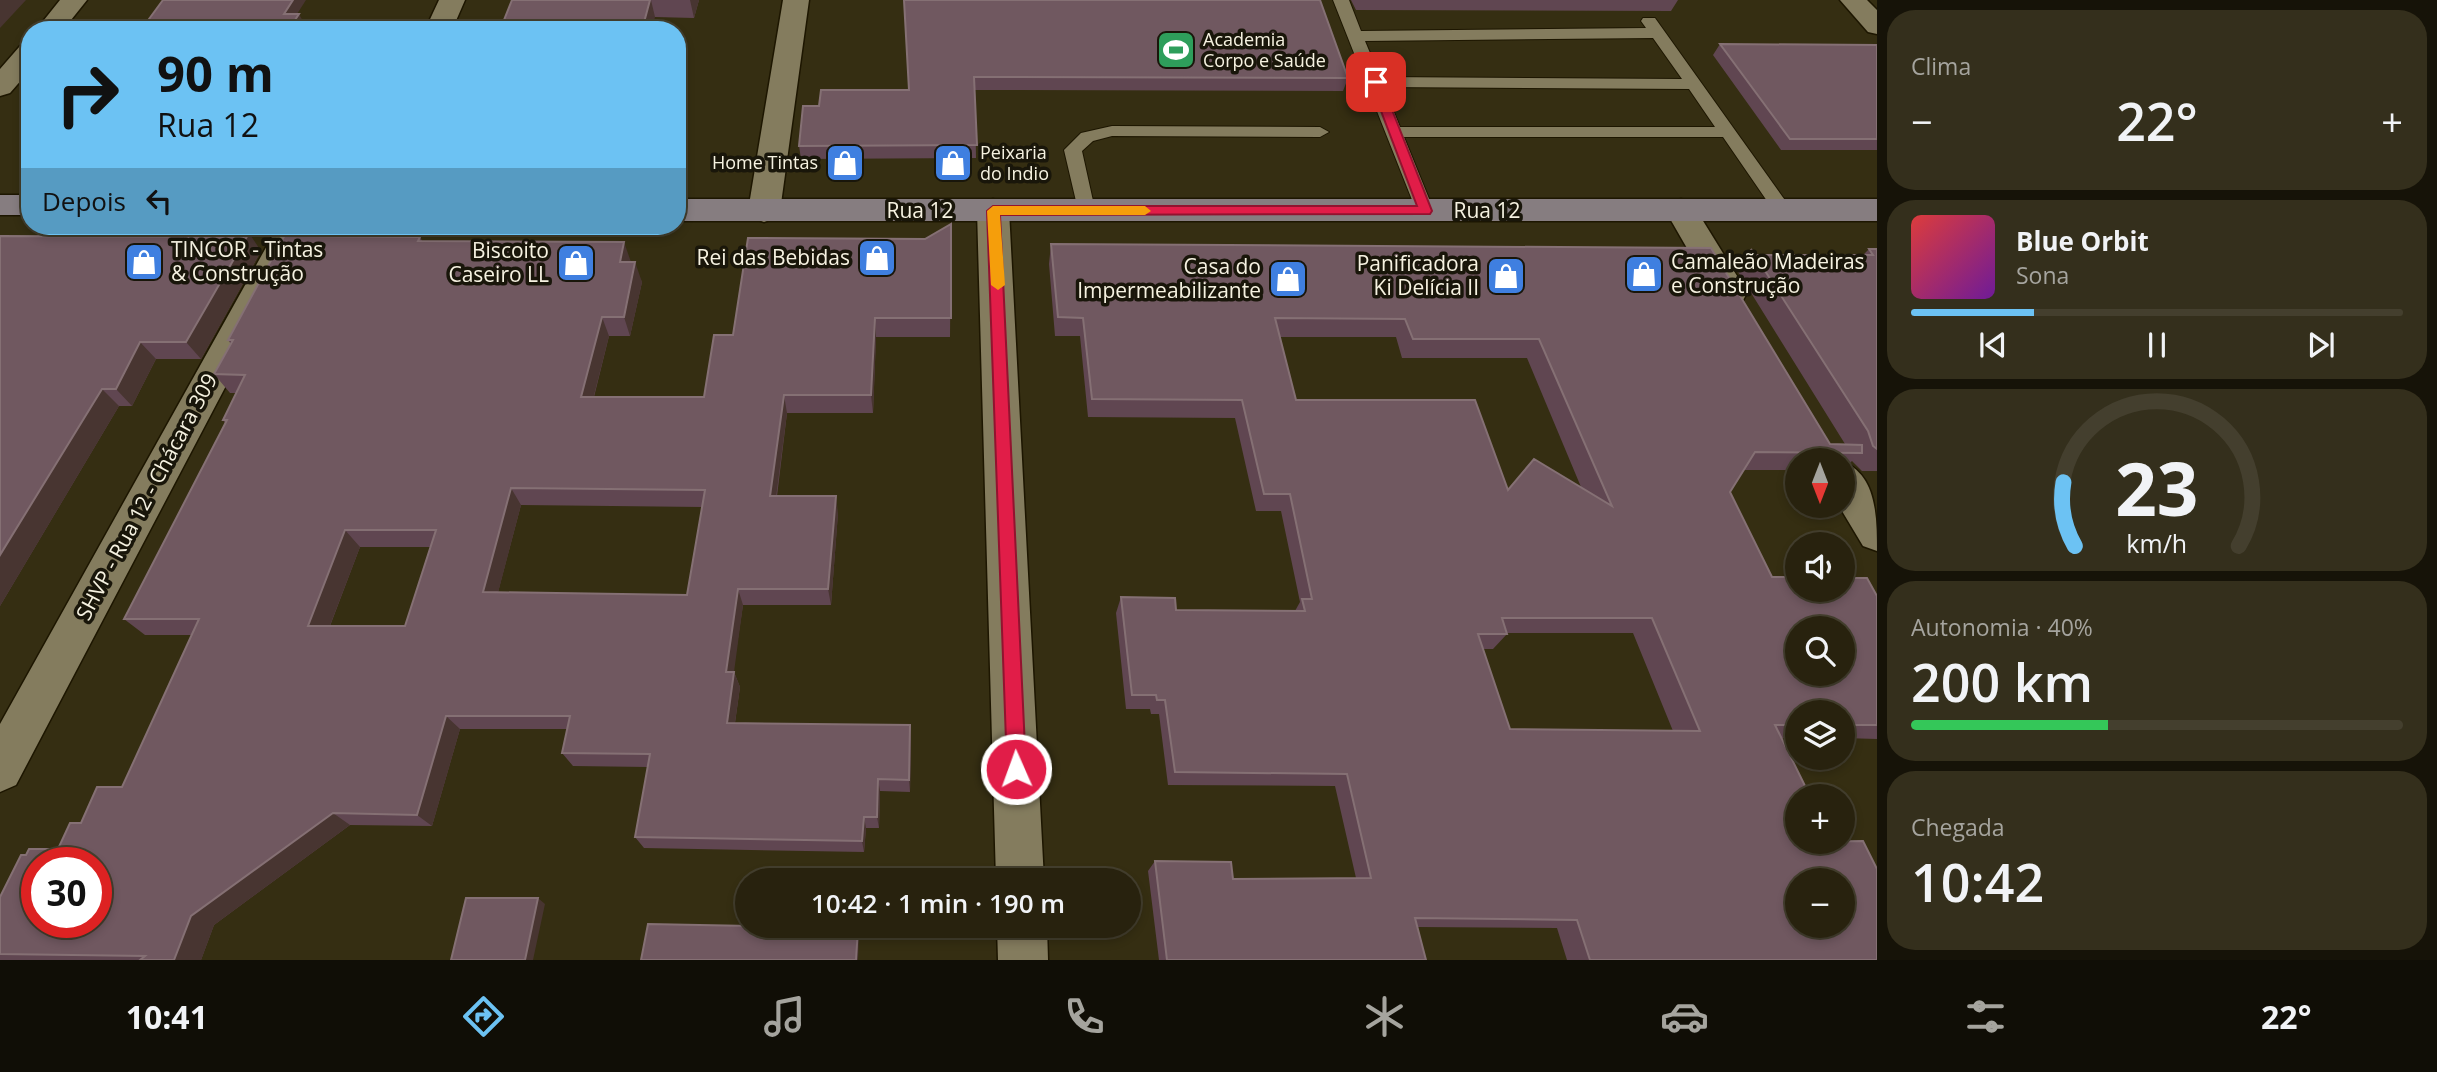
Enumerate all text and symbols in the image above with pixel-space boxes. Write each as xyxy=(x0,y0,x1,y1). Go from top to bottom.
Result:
place label: Academia Corpo e Saúde xyxy=(1203,27,1326,72)
sports icon: Academia Corpo e Saúde xyxy=(1155,29,1197,71)
text: 90 m xyxy=(157,40,274,106)
icon: right xyxy=(42,49,133,140)
text: Clima xyxy=(1911,50,1971,82)
pin xyxy=(1346,52,1406,112)
icon: arrive xyxy=(1357,63,1395,101)
text: 22° xyxy=(2116,85,2198,156)
text: − xyxy=(1911,95,1933,147)
text: + xyxy=(2381,95,2403,147)
text: Rua 12 xyxy=(157,103,259,146)
place label: Peixaria do Indio xyxy=(980,140,1049,185)
shop icon: Home Tintas xyxy=(824,142,866,184)
shop icon: Peixaria do Indio xyxy=(932,142,974,184)
place label: Home Tintas xyxy=(712,150,818,174)
icon: left xyxy=(140,182,178,220)
text: Depois xyxy=(42,183,126,219)
street label: Rua 12 xyxy=(887,196,953,224)
street label: Rua 12 xyxy=(1454,196,1520,224)
text: Blue Orbit xyxy=(2016,223,2149,259)
place label: TINCOR - Tintas & Construção xyxy=(171,235,323,287)
place label: Biscoito Caseiro LL xyxy=(448,236,549,288)
shop icon: Rei das Bebidas xyxy=(856,237,898,279)
shop icon: TINCOR - Tintas & Construção xyxy=(123,241,165,283)
shop icon: Biscoito Caseiro LL xyxy=(555,242,597,284)
place label: Rei das Bebidas xyxy=(696,243,850,271)
place label: Camaleão Madeiras e Construção xyxy=(1671,247,1865,299)
place label: Panificadora Ki Delícia II xyxy=(1357,249,1479,301)
place label: Casa do Impermeabilizante xyxy=(1077,252,1261,304)
shop icon: Camaleão Madeiras e Construção xyxy=(1623,253,1665,295)
shop icon: Panificadora Ki Delícia II xyxy=(1485,255,1527,297)
shop icon: Casa do Impermeabilizante xyxy=(1267,258,1309,300)
text: Sona xyxy=(2016,259,2069,291)
icon: previous xyxy=(1974,326,2012,364)
icon: pause xyxy=(2138,326,2176,364)
icon: next xyxy=(2302,326,2340,364)
street label: SHVP - Rua 12 - Chácara 309 xyxy=(69,368,223,625)
text: 23 xyxy=(2115,438,2199,537)
north arrow xyxy=(1785,448,1855,518)
map controls xyxy=(1785,448,1855,938)
text: km/h xyxy=(2127,526,2187,560)
button: sound xyxy=(1785,532,1855,602)
text: Autonomia · 40% xyxy=(1911,611,2093,643)
button: search xyxy=(1785,616,1855,686)
text: 200 km xyxy=(1911,646,2093,717)
button: layers xyxy=(1785,700,1855,770)
position arrow xyxy=(979,732,1053,806)
button: + xyxy=(1785,784,1855,854)
text: Chegada xyxy=(1911,811,2005,843)
text: 10:42 xyxy=(1911,846,2044,917)
speed limit sign: 30 xyxy=(21,847,112,938)
button: − xyxy=(1785,868,1855,938)
text: 10:42 · 1 min · 190 m xyxy=(811,885,1065,921)
icon: directions xyxy=(459,992,508,1041)
icon: music xyxy=(760,992,809,1041)
icon: phone xyxy=(1060,992,1109,1041)
icon: climate xyxy=(1360,992,1409,1041)
icon: car xyxy=(1660,992,1709,1041)
icon: filters xyxy=(1961,992,2010,1041)
text: 10:41 xyxy=(126,995,208,1038)
text: 22° xyxy=(2261,995,2311,1038)

